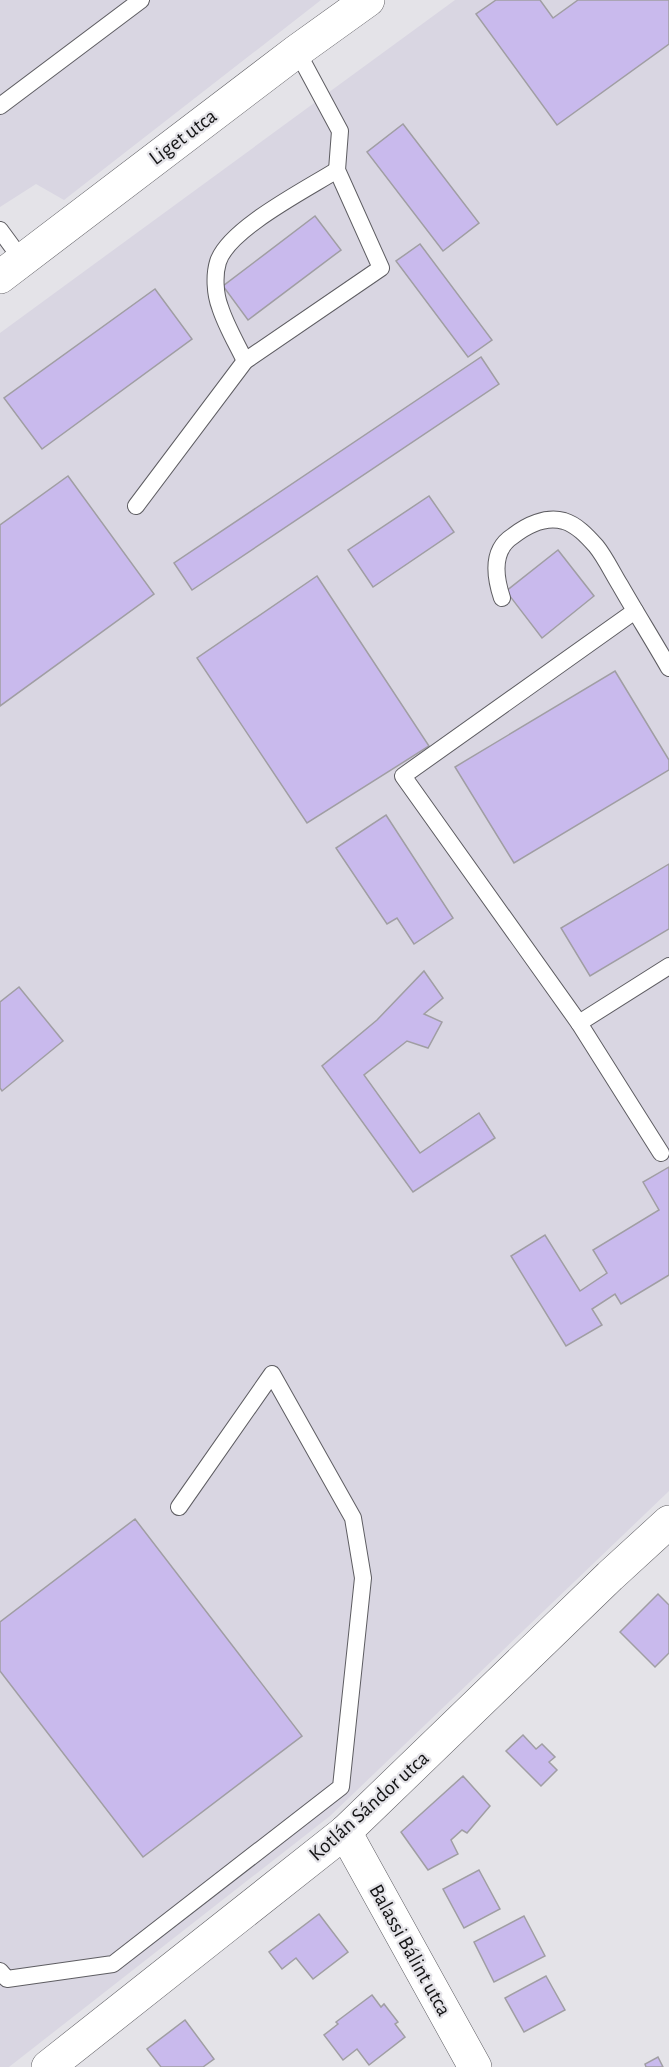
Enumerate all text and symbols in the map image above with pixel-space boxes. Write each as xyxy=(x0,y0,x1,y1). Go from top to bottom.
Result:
street label: Liget utca xyxy=(145,105,221,169)
street label: Kotlán Sándor utca xyxy=(305,1747,433,1865)
street label: Balassi Bálint utca xyxy=(365,1881,455,2020)

